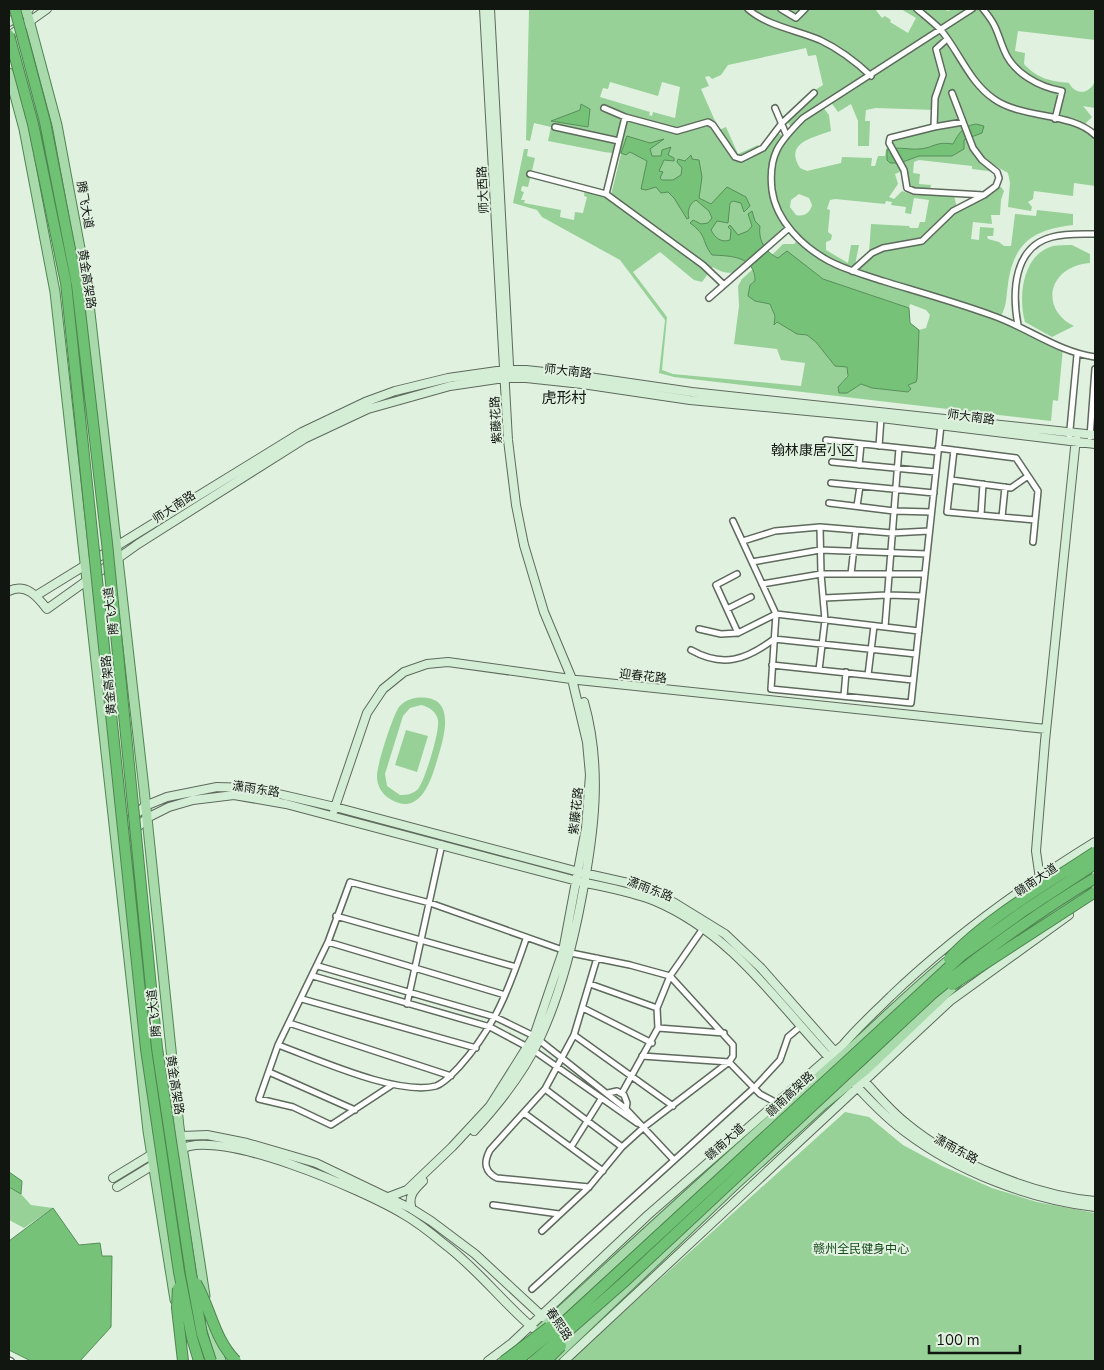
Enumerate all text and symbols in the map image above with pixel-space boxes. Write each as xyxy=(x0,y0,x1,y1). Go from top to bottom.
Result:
street label: 师大西路 xyxy=(474,166,492,214)
street label: 腾飞大道 xyxy=(73,180,97,230)
street label: 黄金高架路 xyxy=(74,248,100,310)
street label: 师大南路 xyxy=(543,361,593,381)
district label: 虎形村 xyxy=(541,388,587,408)
street label: 紫藤花路 xyxy=(487,396,505,444)
street label: 师大南路 xyxy=(946,406,996,428)
district label: 翰林康居小区 xyxy=(771,441,855,460)
street label: 师大南路 xyxy=(150,487,198,527)
street label: 腾飞大道 xyxy=(100,586,122,636)
street label: 黄金高架路 xyxy=(98,654,120,716)
street label: 迎春花路 xyxy=(618,666,668,686)
street label: 潇雨东路 xyxy=(231,778,281,800)
street label: 紫藤花路 xyxy=(566,786,586,836)
street label: 赣南大道 xyxy=(1012,860,1060,900)
street label: 潇雨东路 xyxy=(625,873,675,905)
street label: 腾飞大道 xyxy=(144,988,164,1038)
street label: 黄金高架路 xyxy=(162,1054,188,1116)
street label: 赣南高架路 xyxy=(763,1068,817,1120)
street label: 赣南大道 xyxy=(702,1120,748,1164)
street label: 潇雨东路 xyxy=(931,1131,981,1167)
park label: 赣州全民健身中心 xyxy=(813,1241,909,1257)
street label: 春熙路 xyxy=(542,1305,576,1343)
scale bar xyxy=(929,1322,1020,1354)
text: 100 m xyxy=(936,1330,980,1350)

